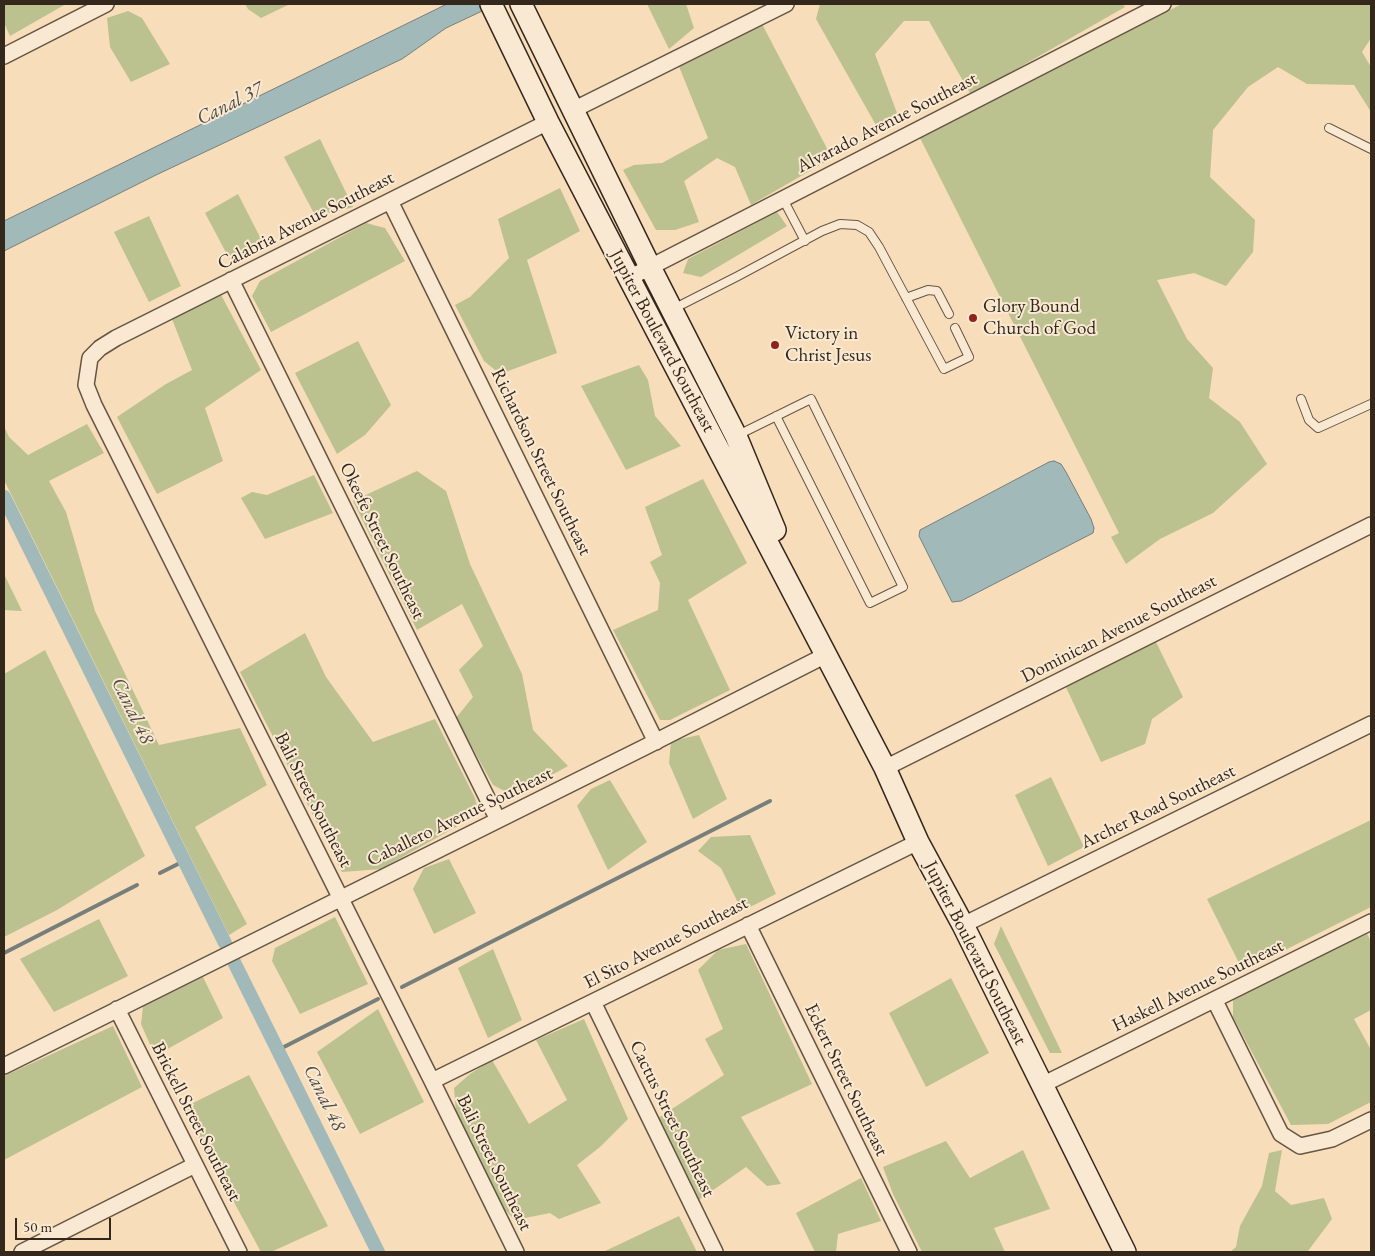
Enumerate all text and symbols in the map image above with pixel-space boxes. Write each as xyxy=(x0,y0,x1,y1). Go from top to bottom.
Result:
street label: Alvarado Avenue Southeast xyxy=(793,68,981,178)
water label: Canal 37 xyxy=(193,77,267,131)
street label: Calabria Avenue Southeast xyxy=(214,167,398,275)
street label: Jupiter Boulevard Southeast xyxy=(604,246,720,436)
place label: Glory Bound Church of God xyxy=(983,296,1096,340)
marker: Glory Bound Church of God xyxy=(967,312,979,324)
place label: Victory in Christ Jesus xyxy=(785,323,871,367)
marker: Victory in Christ Jesus xyxy=(769,339,781,351)
street label: Richardson Street Southeast xyxy=(486,365,596,559)
street label: Okeefe Street Southeast xyxy=(334,459,430,623)
street label: Dominican Avenue Southeast xyxy=(1018,570,1220,688)
water label: Canal 48 xyxy=(106,674,158,748)
street label: Bali Street Southeast xyxy=(269,729,357,871)
street label: Archer Road Southeast xyxy=(1077,760,1239,854)
street label: Caballero Avenue Southeast xyxy=(364,762,556,872)
street label: Jupiter Boulevard Southeast xyxy=(919,857,1031,1049)
street label: El Sito Avenue Southeast xyxy=(580,892,752,994)
street label: Haskell Avenue Southeast xyxy=(1109,935,1287,1037)
street label: Eckert Street Southeast xyxy=(799,1000,893,1160)
street label: Cactus Street Southeast xyxy=(624,1037,720,1201)
street label: Brickell Street Southeast xyxy=(146,1039,246,1205)
water label: Canal 48 xyxy=(298,1061,350,1135)
street label: Bali Street Southeast xyxy=(451,1091,537,1235)
scale bar xyxy=(18,1208,114,1240)
text: 50 m xyxy=(23,1217,52,1236)

